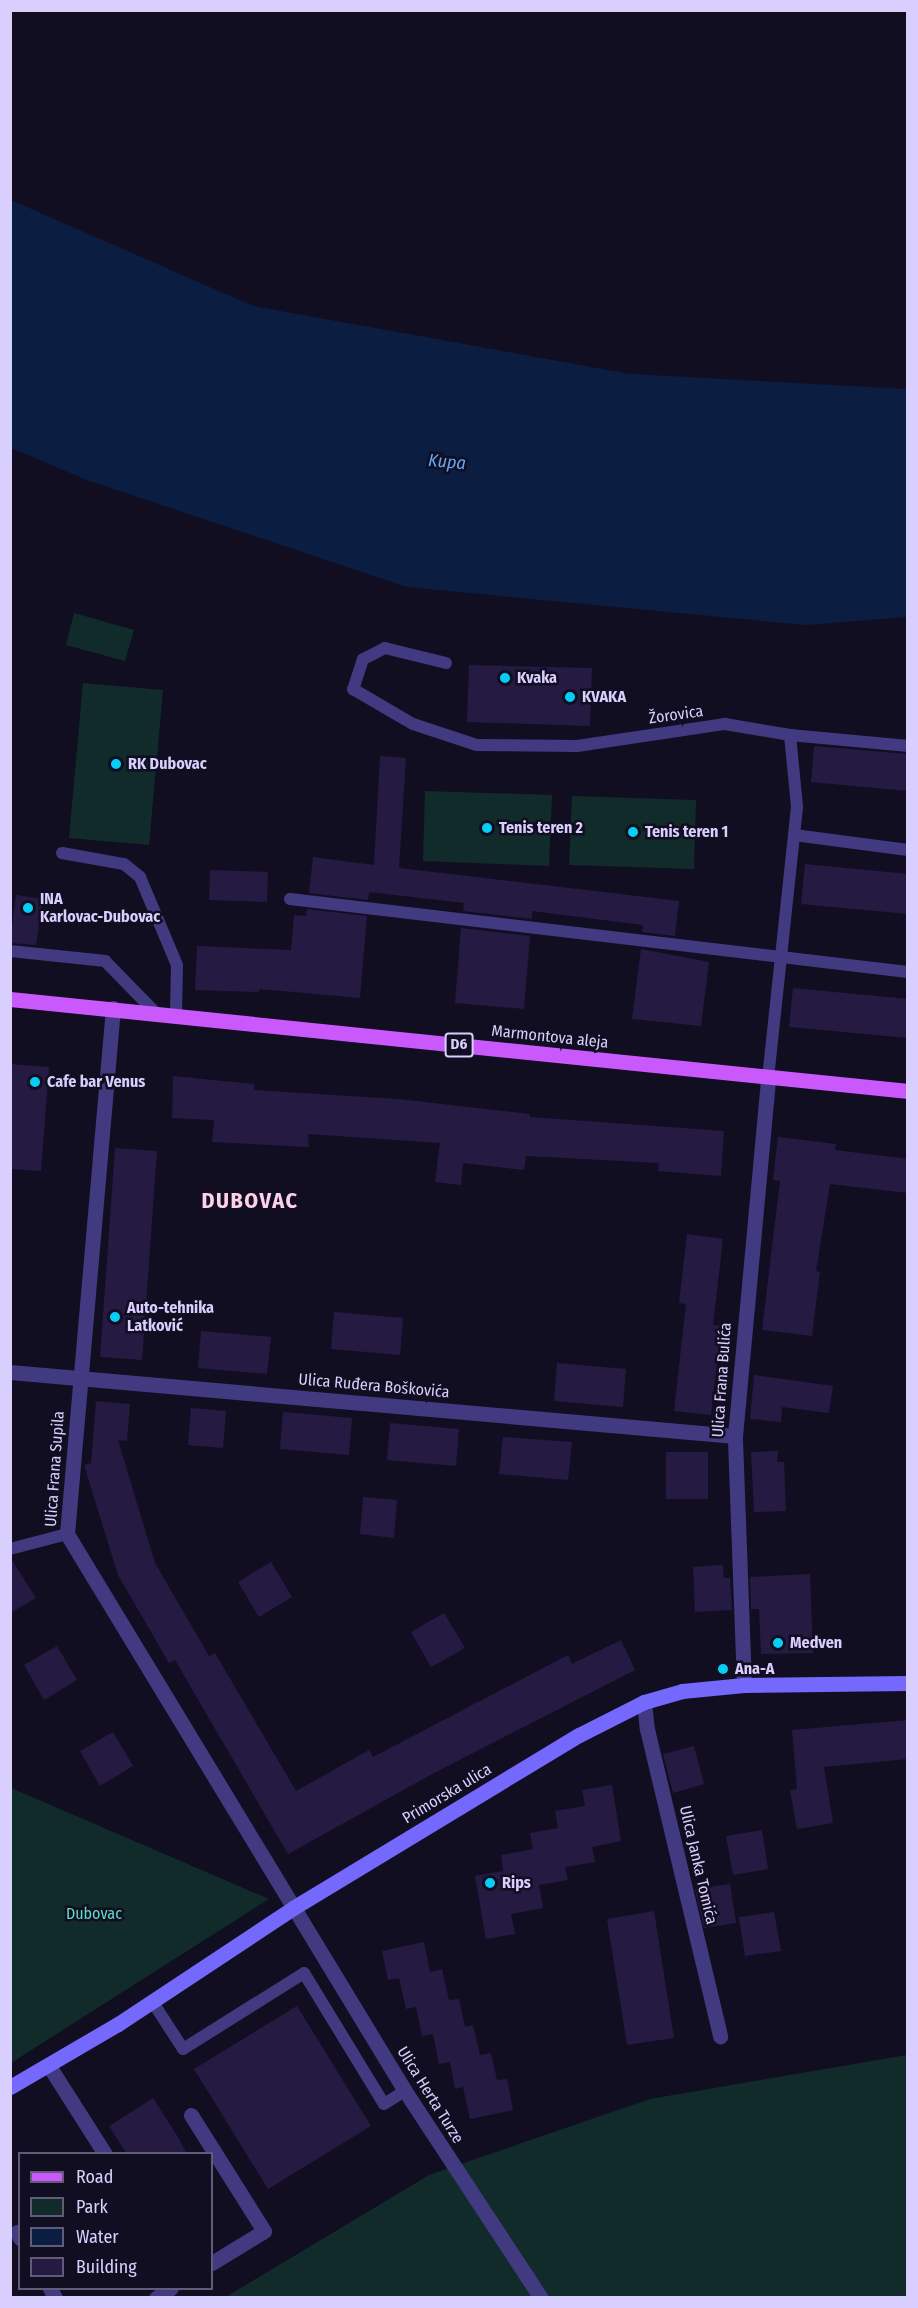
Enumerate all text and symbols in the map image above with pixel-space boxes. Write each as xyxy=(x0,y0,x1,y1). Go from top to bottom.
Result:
water label: Kupa xyxy=(427,450,467,474)
place label: Kvaka xyxy=(517,668,557,688)
marker: Kvaka xyxy=(498,671,512,685)
place label: KVAKA xyxy=(582,687,626,707)
marker: KVAKA xyxy=(563,690,577,704)
street label: Žorovica xyxy=(648,702,704,728)
place label: RK Dubovac xyxy=(128,754,207,774)
marker: RK Dubovac xyxy=(109,757,123,771)
place label: Tenis teren 2 xyxy=(499,818,583,838)
marker: Tenis teren 2 xyxy=(480,821,494,835)
place label: Tenis teren 1 xyxy=(645,822,728,842)
marker: Tenis teren 1 xyxy=(626,825,640,839)
place label: INA Karlovac-Dubovac xyxy=(40,889,160,927)
marker: INA Karlovac-Dubovac xyxy=(21,901,35,915)
street label: Marmontova aleja xyxy=(491,1021,609,1053)
road number: D6 xyxy=(444,1033,474,1057)
place label: Cafe bar Venus xyxy=(47,1072,145,1092)
marker: Cafe bar Venus xyxy=(28,1075,42,1089)
district label: DUBOVAC xyxy=(202,1188,298,1214)
place label: Auto-tehnika Latković xyxy=(127,1298,214,1336)
marker: Auto-tehnika Latković xyxy=(108,1310,122,1324)
street label: Ulica Frana Bulića xyxy=(708,1322,736,1438)
street label: Ulica Ruđera Boškovića xyxy=(298,1370,450,1402)
street label: Ulica Frana Supila xyxy=(41,1410,69,1528)
place label: Medven xyxy=(790,1633,842,1653)
marker: Medven xyxy=(771,1636,785,1650)
place label: Ana-A xyxy=(735,1659,774,1679)
marker: Ana-A xyxy=(716,1662,730,1676)
street label: Primorska ulica xyxy=(399,1760,495,1828)
street label: Ulica Janka Tomića xyxy=(675,1804,721,1926)
place label: Rips xyxy=(502,1873,531,1893)
marker: Rips xyxy=(483,1876,497,1890)
park label: Dubovac xyxy=(66,1904,122,1924)
street label: Ulica Herta Turze xyxy=(393,2043,467,2147)
legend xyxy=(18,2152,213,2290)
text: Road xyxy=(76,2166,113,2188)
text: Park xyxy=(76,2196,108,2218)
text: Water xyxy=(76,2226,119,2248)
text: Building xyxy=(76,2256,137,2278)

